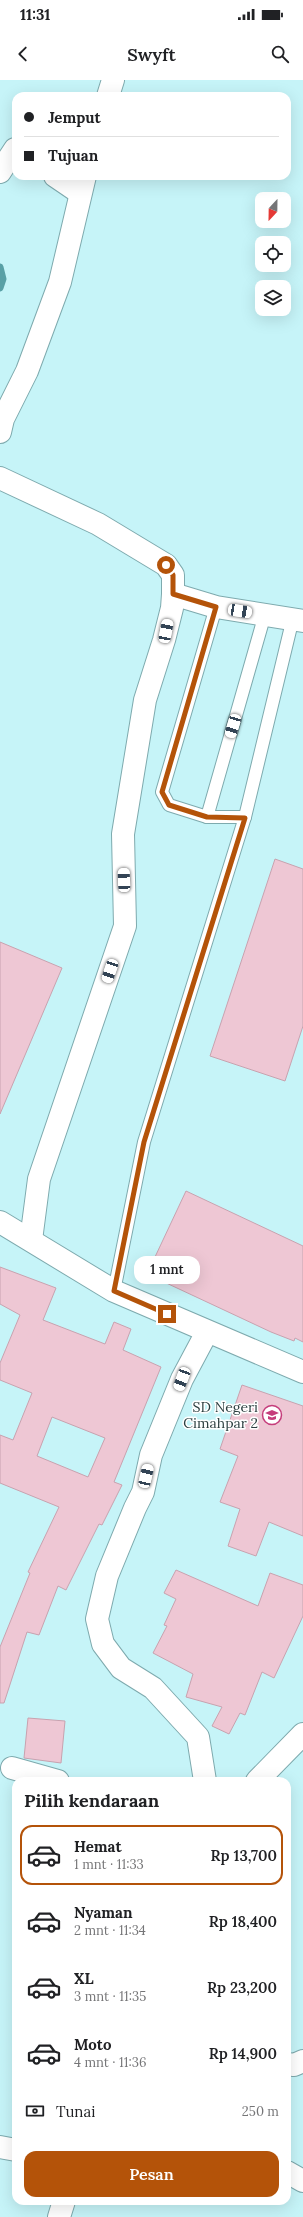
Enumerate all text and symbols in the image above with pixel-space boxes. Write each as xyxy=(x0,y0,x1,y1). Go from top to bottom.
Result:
text: 11:31 xyxy=(20,5,50,24)
icon: back xyxy=(12,43,34,65)
text: Swyft xyxy=(127,43,176,66)
icon: search xyxy=(269,43,291,65)
text: Jemput xyxy=(48,108,101,127)
text: Tujuan xyxy=(48,146,98,165)
north arrow xyxy=(255,192,291,228)
map controls xyxy=(255,192,291,316)
button: locate xyxy=(255,236,291,272)
button: layers xyxy=(255,280,291,316)
route start xyxy=(157,556,175,574)
car xyxy=(227,603,253,619)
car xyxy=(158,618,174,644)
car xyxy=(224,713,242,739)
car xyxy=(118,868,130,892)
car xyxy=(100,958,120,984)
callout: 1 mnt xyxy=(134,1256,200,1284)
text: 1 mnt xyxy=(150,1261,184,1278)
route end xyxy=(158,1305,176,1323)
car xyxy=(172,1366,192,1392)
place label: SD Negeri Cimahpar 2 xyxy=(183,1398,258,1432)
school or university icon: SD Negeri Cimahpar 2 xyxy=(261,1404,283,1426)
car xyxy=(137,1463,155,1489)
text: Pilih kendaraan xyxy=(24,1789,159,1812)
icon: car xyxy=(26,1837,62,1873)
text: Hemat xyxy=(74,1837,122,1856)
text: Rp 13,700 xyxy=(211,1846,277,1865)
text: 1 mnt · 11:33 xyxy=(74,1856,144,1873)
icon: car xyxy=(26,1903,62,1939)
text: Nyaman xyxy=(74,1903,133,1922)
text: Rp 18,400 xyxy=(209,1912,277,1931)
text: 2 mnt · 11:34 xyxy=(74,1922,146,1939)
icon: car xyxy=(26,1969,62,2005)
text: XL xyxy=(74,1969,94,1988)
text: Rp 23,200 xyxy=(207,1978,277,1997)
text: 3 mnt · 11:35 xyxy=(74,1988,146,2005)
icon: car xyxy=(26,2035,62,2071)
text: Moto xyxy=(74,2035,111,2054)
text: Rp 14,900 xyxy=(209,2044,277,2063)
text: 4 mnt · 11:36 xyxy=(74,2054,146,2071)
icon: cash xyxy=(24,2100,46,2122)
text: Tunai xyxy=(56,2102,95,2121)
text: 250 m xyxy=(242,2103,279,2120)
button: Pesan xyxy=(24,2151,279,2197)

